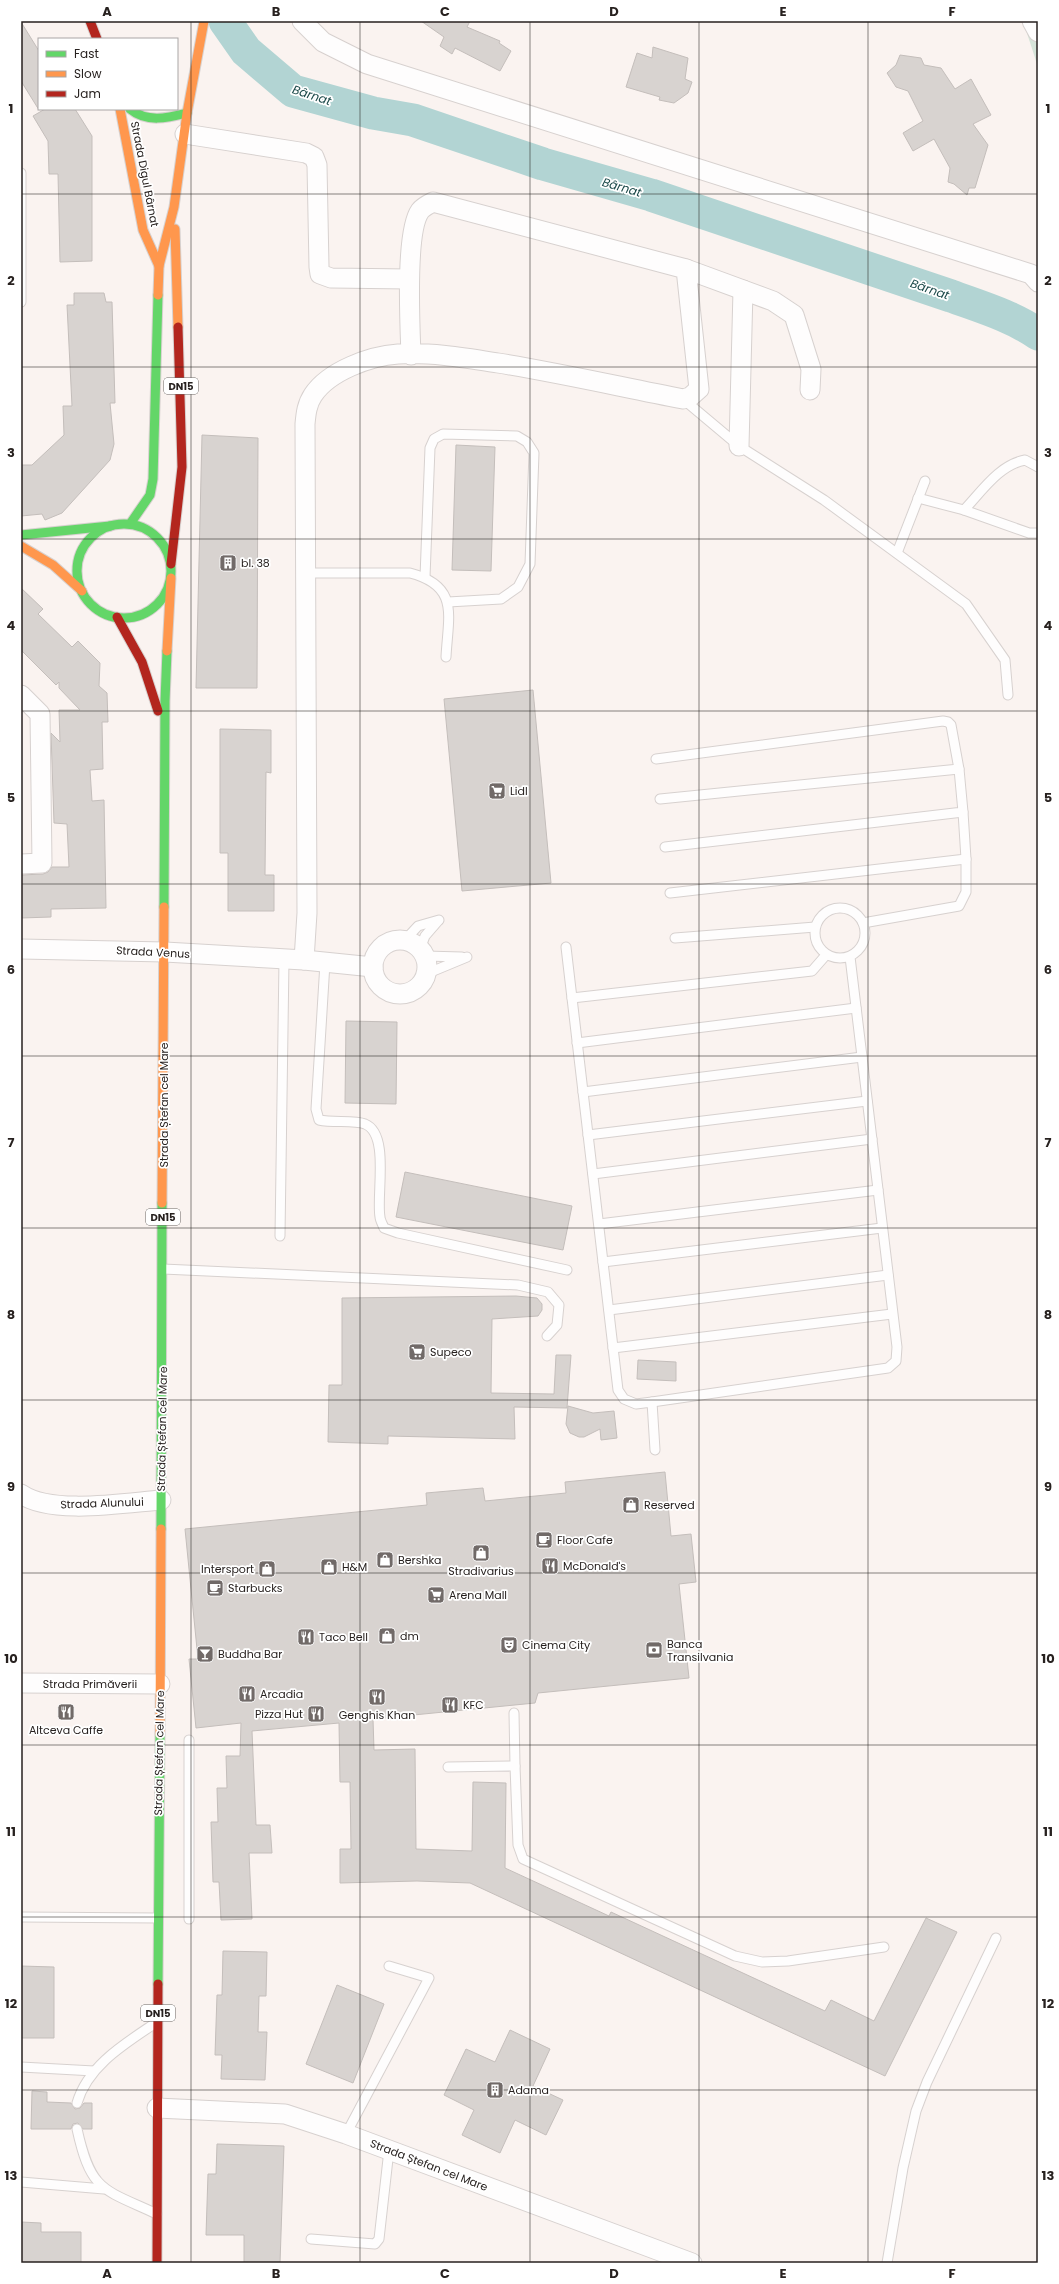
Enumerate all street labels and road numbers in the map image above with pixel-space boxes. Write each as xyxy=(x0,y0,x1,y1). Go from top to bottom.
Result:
street label: Strada Digul Bârnat xyxy=(127,120,163,228)
road number: DN15 xyxy=(164,378,198,394)
street label: Strada Venus xyxy=(116,942,191,962)
street label: Strada Ștefan cel Mare xyxy=(156,1042,172,1168)
road number: DN15 xyxy=(146,1209,180,1225)
street label: Strada Ștefan cel Mare xyxy=(153,1366,171,1492)
street label: Strada Alunului xyxy=(60,1494,144,1512)
street label: Strada Primăverii xyxy=(43,1676,137,1692)
street label: Strada Ștefan cel Mare xyxy=(150,1690,168,1816)
road number: DN15 xyxy=(141,2005,175,2021)
street label: Strada Ștefan cel Mare xyxy=(368,2135,490,2195)

